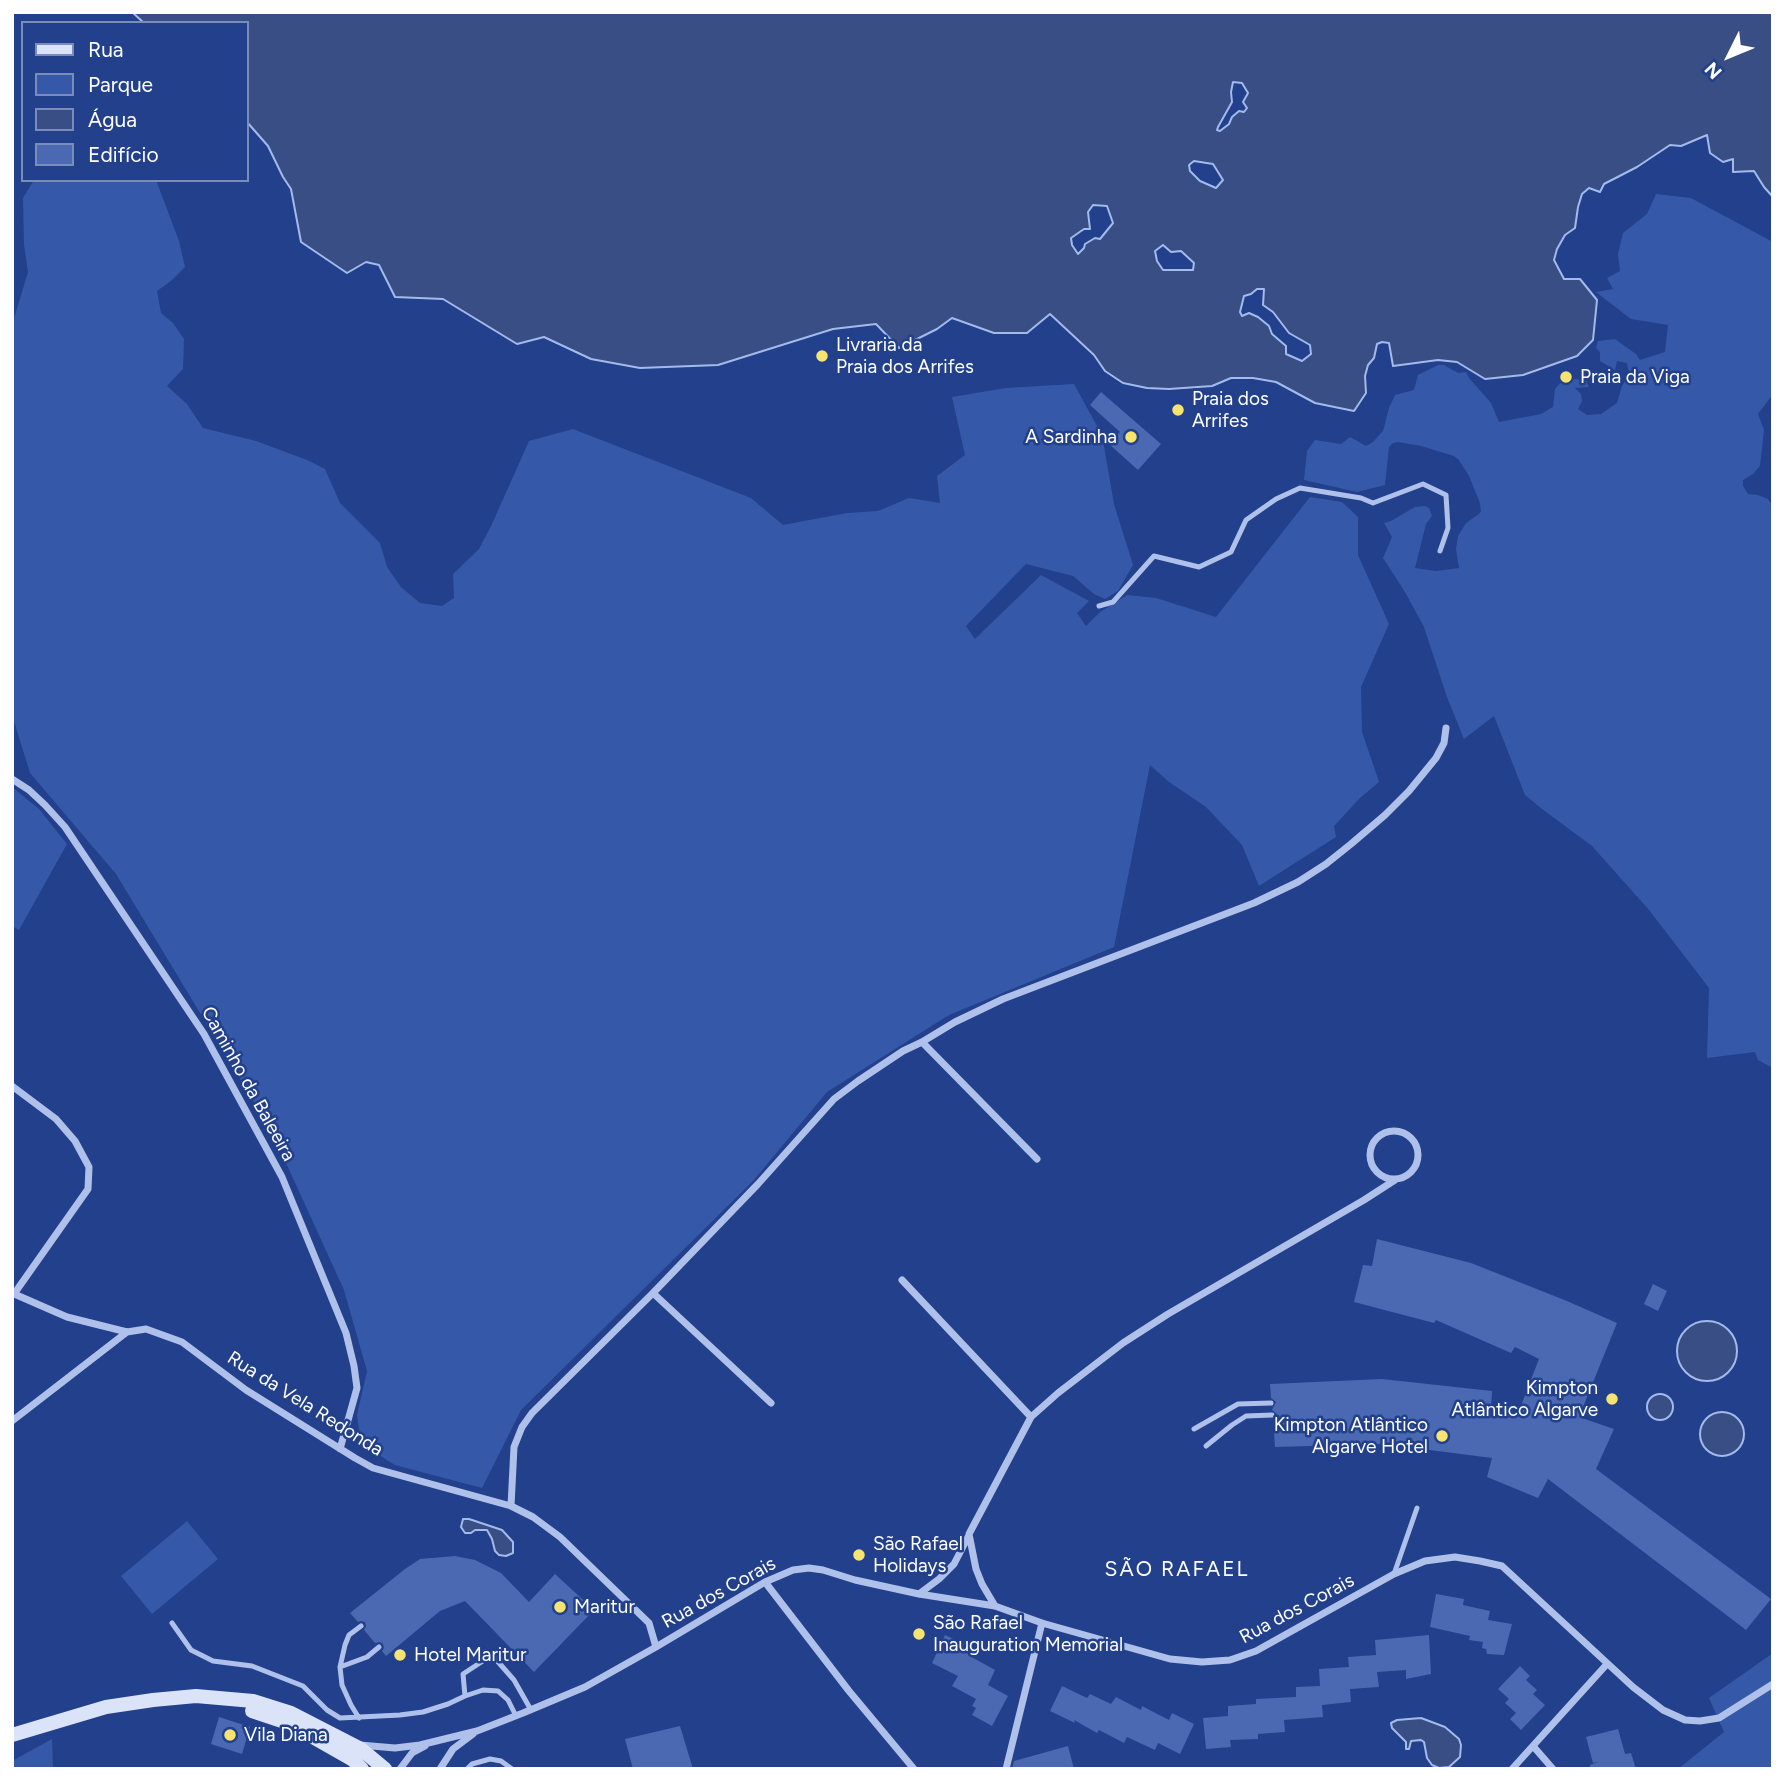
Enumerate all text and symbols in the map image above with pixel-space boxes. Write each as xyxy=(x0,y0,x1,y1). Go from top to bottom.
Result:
legend xyxy=(21,21,248,182)
north arrow xyxy=(1694,21,1764,91)
text: Rua xyxy=(88,37,124,62)
text: N xyxy=(1700,57,1727,84)
text: Parque xyxy=(88,72,153,97)
text: Água xyxy=(88,107,137,132)
text: Edifício xyxy=(88,142,159,167)
place label: Livraria da Praia dos Arrifes xyxy=(836,334,974,378)
marker: Livraria da Praia dos Arrifes xyxy=(814,348,830,364)
place label: Praia da Viga xyxy=(1580,366,1690,388)
marker: Praia da Viga xyxy=(1558,369,1574,385)
place label: Praia dos Arrifes xyxy=(1192,388,1269,432)
marker: Praia dos Arrifes xyxy=(1170,402,1186,418)
place label: A Sardinha xyxy=(1025,426,1117,448)
marker: A Sardinha xyxy=(1123,429,1139,445)
street label: Caminho da Baleeira xyxy=(196,1003,300,1165)
street label: Rua da Vela Redonda xyxy=(223,1347,387,1461)
place label: Kimpton Atlântico Algarve xyxy=(1452,1377,1598,1421)
marker: Kimpton Atlântico Algarve xyxy=(1604,1391,1620,1407)
place label: Kimpton Atlântico Algarve Hotel xyxy=(1274,1414,1428,1458)
marker: Kimpton Atlântico Algarve Hotel xyxy=(1434,1428,1450,1444)
place label: São Rafael Holidays xyxy=(873,1533,963,1577)
marker: São Rafael Holidays xyxy=(851,1547,867,1563)
street label: Rua dos Corais xyxy=(658,1552,780,1634)
district label: SÃO RAFAEL xyxy=(1106,1557,1248,1583)
street label: Rua dos Corais xyxy=(1236,1569,1358,1649)
place label: Maritur xyxy=(574,1596,635,1618)
marker: Maritur xyxy=(552,1599,568,1615)
place label: São Rafael Inauguration Memorial xyxy=(933,1612,1123,1656)
marker: São Rafael Inauguration Memorial xyxy=(911,1626,927,1642)
place label: Hotel Maritur xyxy=(414,1644,526,1666)
marker: Hotel Maritur xyxy=(392,1647,408,1663)
place label: Vila Diana xyxy=(244,1724,328,1746)
marker: Vila Diana xyxy=(222,1727,238,1743)

